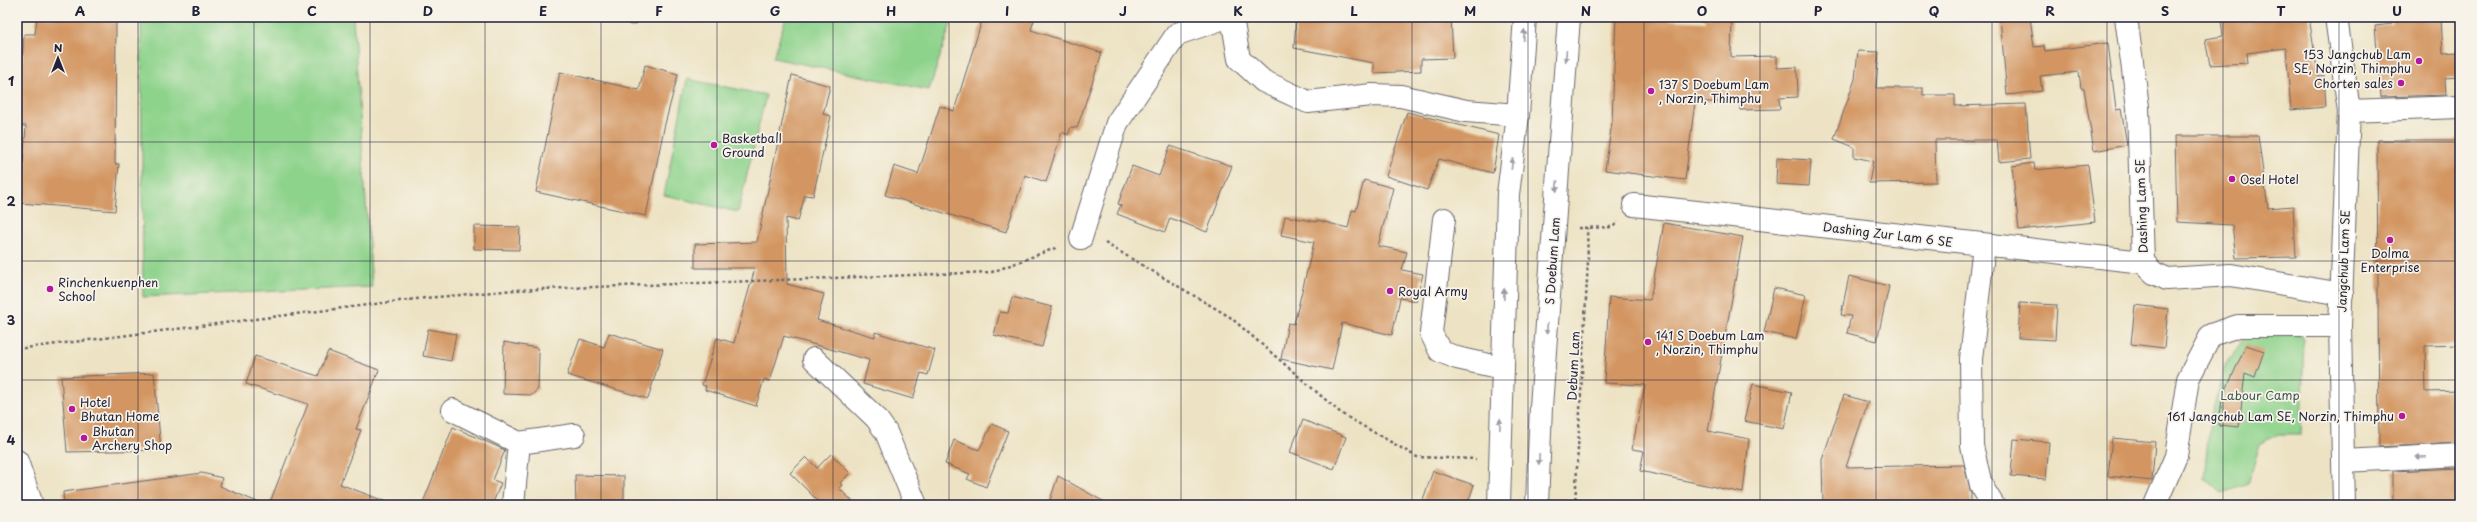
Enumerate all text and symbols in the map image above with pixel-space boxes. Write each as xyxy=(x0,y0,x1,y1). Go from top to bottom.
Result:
text: A xyxy=(75,1,85,20)
text: B xyxy=(192,1,201,20)
text: C xyxy=(307,1,317,20)
text: D xyxy=(423,1,433,20)
text: E xyxy=(539,1,547,20)
text: F xyxy=(655,1,663,20)
text: G xyxy=(770,1,780,20)
text: H xyxy=(886,1,896,20)
text: I xyxy=(1005,1,1009,20)
text: J xyxy=(1119,1,1127,20)
text: K xyxy=(1233,1,1243,20)
text: L xyxy=(1350,1,1358,20)
text: M xyxy=(1464,1,1476,20)
text: N xyxy=(1581,1,1591,20)
text: O xyxy=(1697,1,1707,20)
text: P xyxy=(1814,1,1823,20)
text: Q xyxy=(1929,1,1939,20)
text: R xyxy=(2045,1,2055,20)
text: S xyxy=(2161,1,2169,20)
text: T xyxy=(2277,1,2286,20)
text: U xyxy=(2392,1,2402,20)
one-way arrow xyxy=(1520,29,1527,41)
north arrow xyxy=(38,38,78,78)
text: N xyxy=(54,39,63,56)
place label: 153 Jangchub Lam SE, Norzin, Thimphu xyxy=(2294,45,2411,77)
one-way arrow xyxy=(1563,50,1570,62)
marker: 153 Jangchub Lam SE, Norzin, Thimphu xyxy=(2414,56,2424,66)
text: 1 xyxy=(8,71,14,90)
place label: Chorten sales xyxy=(2314,74,2394,92)
place label: 137 S Doebum Lam , Norzin, Thimphu xyxy=(1659,75,1769,107)
marker: Chorten sales xyxy=(2396,78,2406,88)
marker: 137 S Doebum Lam , Norzin, Thimphu xyxy=(1646,86,1656,96)
place label: Basketball Ground xyxy=(722,129,782,161)
marker: Basketball Ground xyxy=(709,140,719,150)
one-way arrow xyxy=(1509,158,1515,170)
street label: Dashing Lam SE xyxy=(2130,158,2152,254)
place label: Osel Hotel xyxy=(2240,170,2299,188)
marker: Osel Hotel xyxy=(2227,174,2237,184)
one-way arrow xyxy=(1554,180,1561,192)
text: 2 xyxy=(6,191,16,210)
street label: Jangchub Lam SE xyxy=(2332,209,2354,313)
street label: S Doebum Lam xyxy=(1540,217,1564,305)
street label: Dashing Zur Lam 6 SE xyxy=(1822,217,1954,251)
marker: Dolma Enterprise xyxy=(2385,235,2395,245)
place label: Dolma Enterprise xyxy=(2360,244,2420,276)
place label: Rinchenkuenphen School xyxy=(58,273,158,305)
place label: Royal Army xyxy=(1398,282,1468,300)
marker: Rinchenkuenphen School xyxy=(45,284,55,294)
marker: Royal Army xyxy=(1385,286,1395,296)
one-way arrow xyxy=(1501,288,1508,300)
text: 3 xyxy=(7,310,16,329)
one-way arrow xyxy=(1543,323,1550,335)
place label: 141 S Doebum Lam , Norzin, Thimphu xyxy=(1656,326,1765,358)
street label: Debum Lam xyxy=(1562,331,1584,401)
marker: 141 S Doebum Lam , Norzin, Thimphu xyxy=(1643,337,1653,347)
park label: Labour Camp xyxy=(2220,386,2300,404)
place label: Hotel Bhutan Home xyxy=(80,393,159,425)
marker: Hotel Bhutan Home xyxy=(67,404,77,414)
place label: 161 Jangchub Lam SE, Norzin, Thimphu xyxy=(2167,407,2394,425)
marker: 161 Jangchub Lam SE, Norzin, Thimphu xyxy=(2397,411,2407,421)
one-way arrow xyxy=(1497,418,1504,430)
place label: Bhutan Archery Shop xyxy=(92,422,172,454)
text: 4 xyxy=(7,430,16,449)
marker: Bhutan Archery Shop xyxy=(79,433,89,443)
one-way arrow xyxy=(1536,453,1542,466)
one-way arrow xyxy=(2414,454,2427,460)

